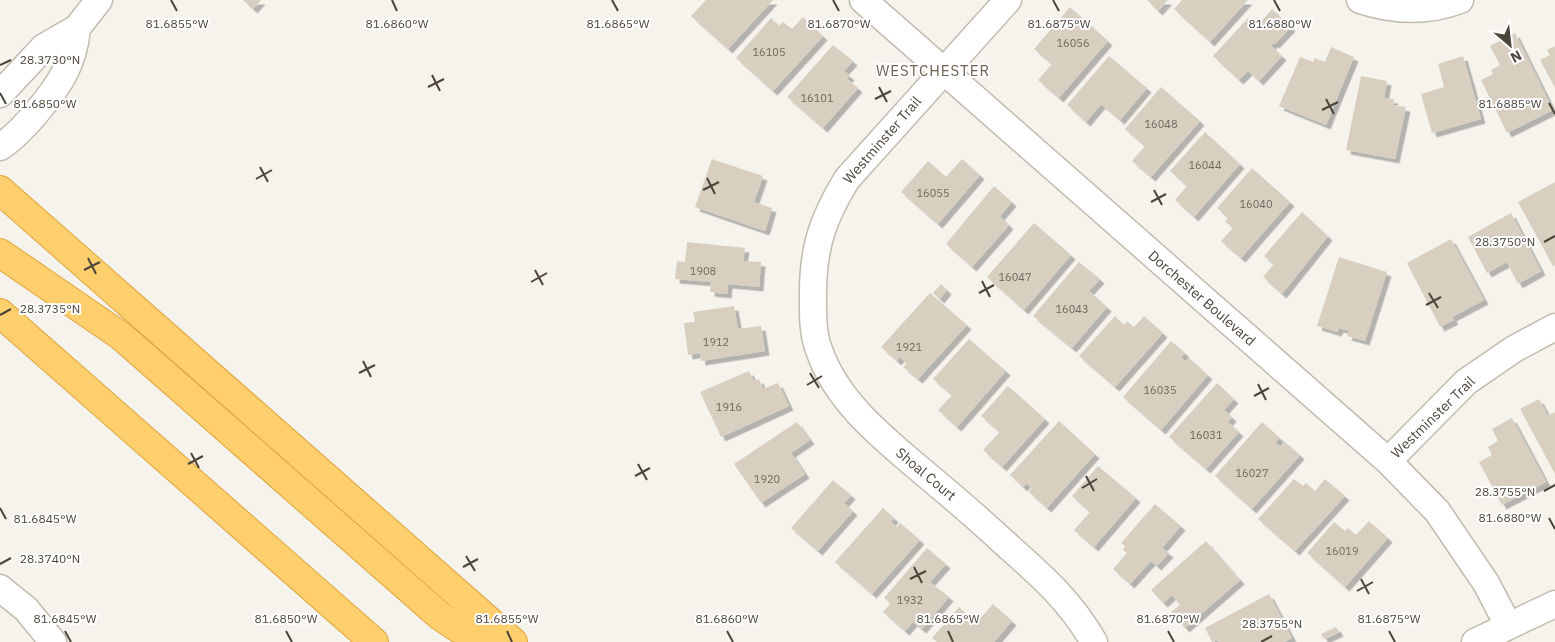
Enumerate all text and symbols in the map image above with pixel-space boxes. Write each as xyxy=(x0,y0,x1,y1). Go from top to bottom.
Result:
text: 81.6855°W xyxy=(146,16,209,31)
text: 81.6860°W xyxy=(366,16,429,31)
text: 81.6865°W xyxy=(587,16,650,31)
text: 81.6870°W xyxy=(808,16,871,31)
text: 81.6875°W xyxy=(1028,16,1091,31)
text: 81.6880°W xyxy=(1249,16,1312,31)
north arrow xyxy=(1485,20,1535,70)
house number: 16056 xyxy=(1057,36,1090,50)
house number: 16105 xyxy=(753,45,786,59)
text: N xyxy=(1507,46,1525,67)
text: 28.3730°N xyxy=(20,52,80,67)
district label: WESTCHESTER xyxy=(876,61,990,80)
house number: 16101 xyxy=(801,91,834,105)
street label: Westminster Trail xyxy=(839,92,925,187)
text: 81.6850°W xyxy=(14,96,77,111)
text: 81.6885°W xyxy=(1479,96,1542,111)
house number: 16048 xyxy=(1145,117,1178,131)
house number: 16044 xyxy=(1189,158,1222,172)
house number: 16055 xyxy=(917,186,950,200)
house number: 16040 xyxy=(1240,197,1273,211)
text: 28.3750°N xyxy=(1475,234,1535,249)
street label: Dorchester Boulevard xyxy=(1145,246,1259,350)
house number: 1908 xyxy=(690,264,716,278)
house number: 16047 xyxy=(999,270,1032,284)
text: 28.3735°N xyxy=(20,301,80,316)
house number: 16043 xyxy=(1056,302,1089,316)
house number: 1912 xyxy=(703,335,729,349)
house number: 1921 xyxy=(896,340,923,354)
street label: Westminster Trail xyxy=(1387,372,1479,462)
house number: 16035 xyxy=(1144,383,1177,397)
house number: 1916 xyxy=(716,400,742,414)
house number: 16031 xyxy=(1190,428,1223,442)
street label: Shoal Court xyxy=(892,444,960,504)
house number: 16027 xyxy=(1236,466,1269,480)
house number: 1920 xyxy=(754,472,780,486)
text: 28.3755°N xyxy=(1475,484,1535,499)
text: 81.6880°W xyxy=(1479,510,1542,525)
text: 81.6845°W xyxy=(14,511,77,526)
house number: 16019 xyxy=(1326,544,1359,558)
text: 28.3740°N xyxy=(20,551,80,566)
house number: 1932 xyxy=(897,593,923,607)
text: 81.6845°W xyxy=(34,611,97,626)
text: 81.6850°W xyxy=(255,611,318,626)
text: 81.6855°W xyxy=(476,611,539,626)
text: 81.6860°W xyxy=(696,611,759,626)
text: 81.6865°W xyxy=(917,611,980,626)
text: 81.6870°W xyxy=(1137,611,1200,626)
text: 81.6875°W xyxy=(1358,611,1421,626)
text: 28.3755°N xyxy=(1242,616,1302,631)

